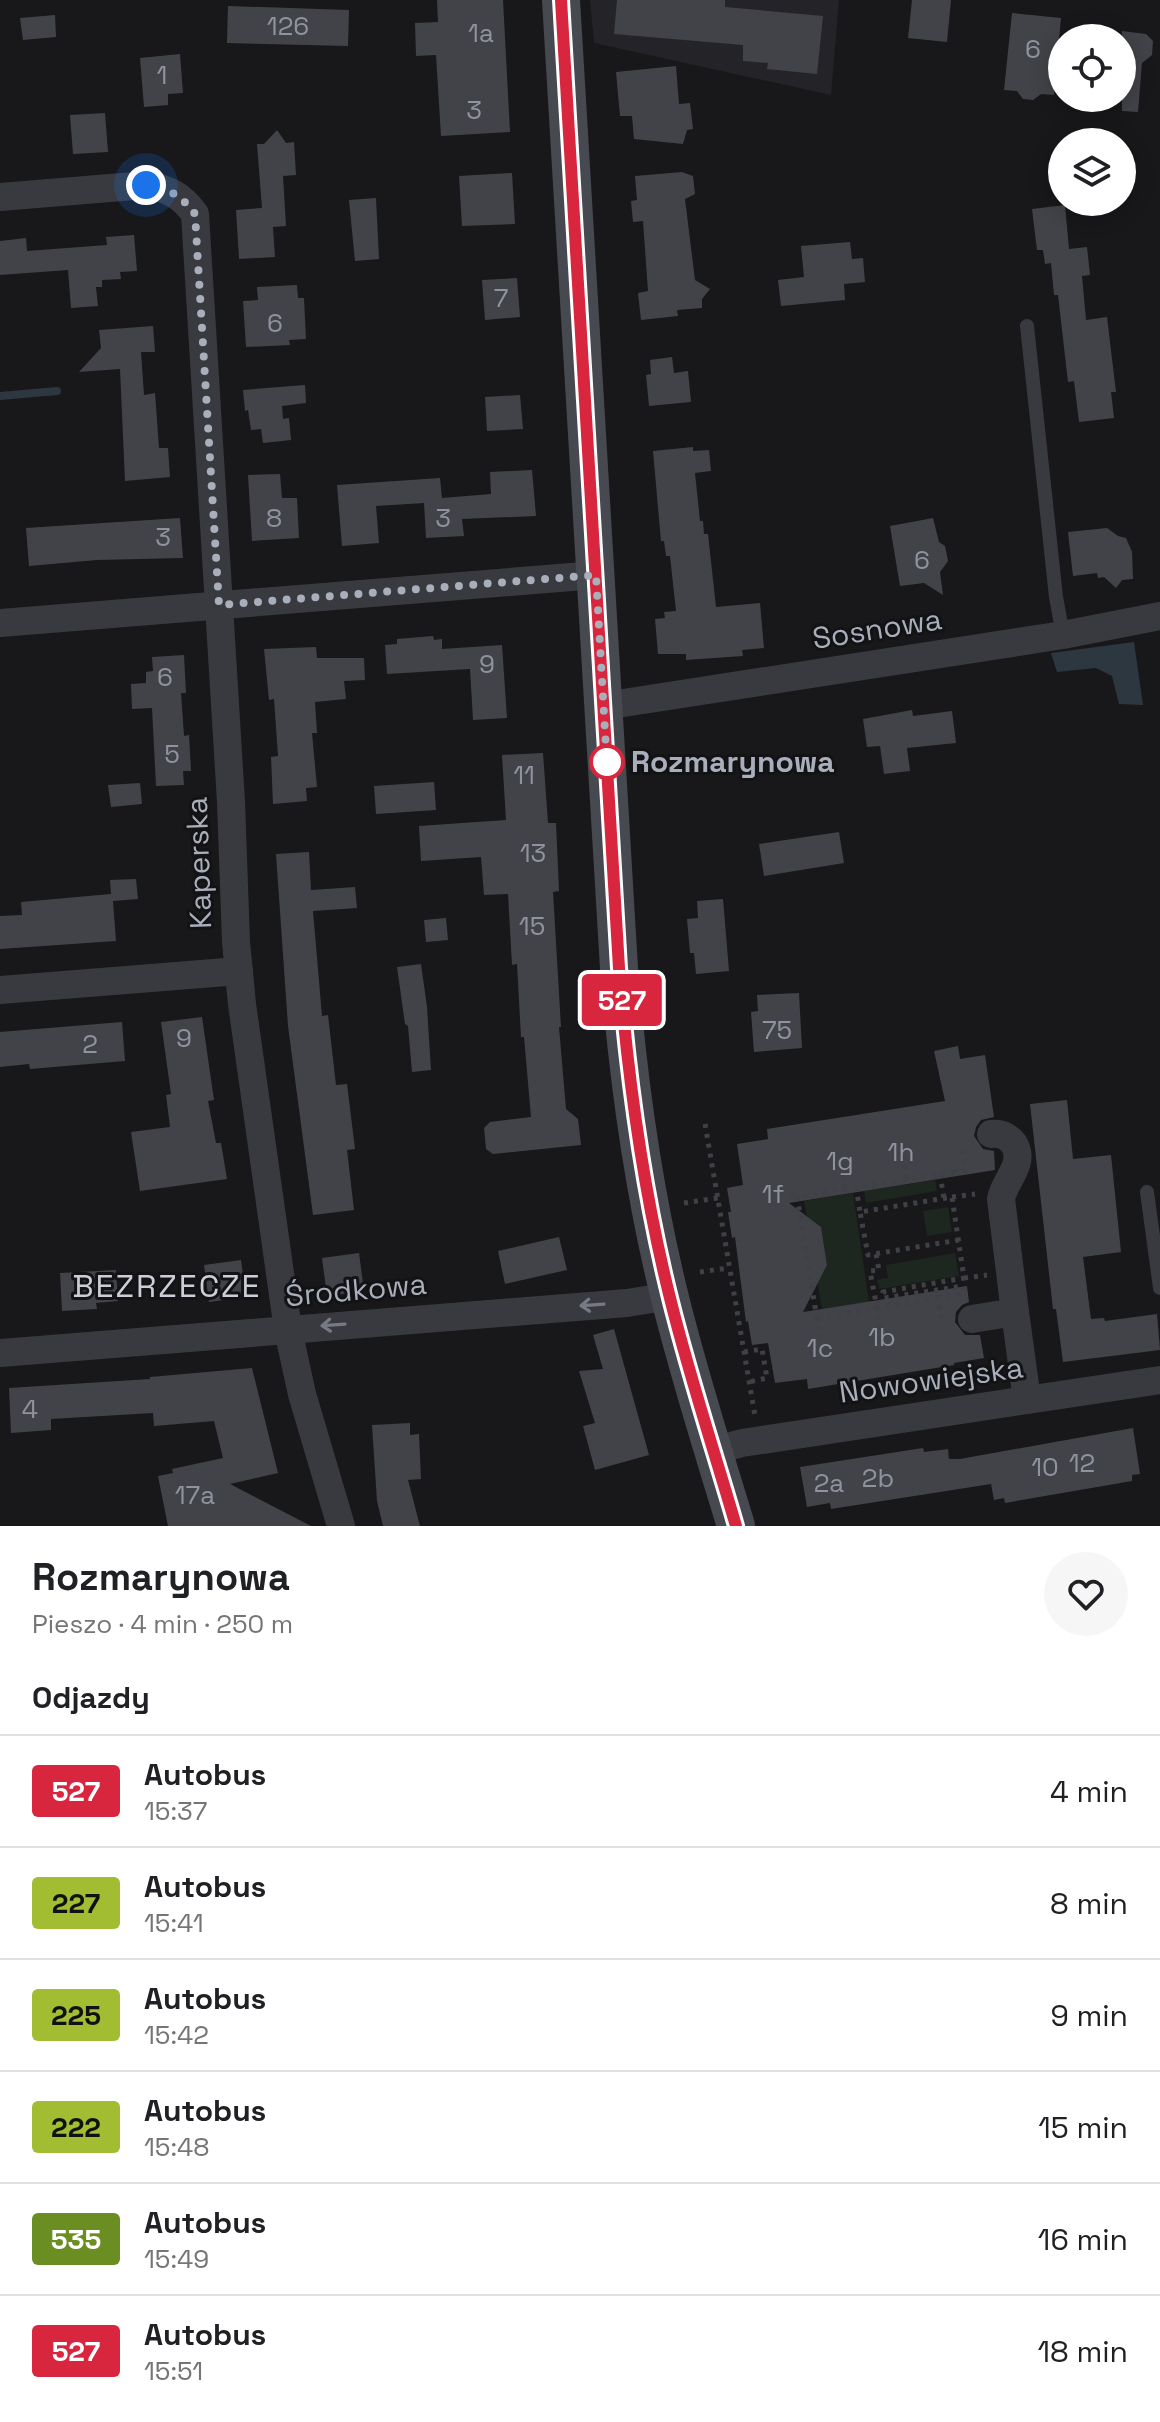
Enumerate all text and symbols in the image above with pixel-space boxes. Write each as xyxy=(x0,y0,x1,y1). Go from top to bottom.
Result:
house number: 126 xyxy=(267,9,309,43)
house number: 1a xyxy=(468,16,494,50)
map controls xyxy=(1048,24,1136,216)
button: locate xyxy=(1048,24,1136,112)
house number: 6 xyxy=(1025,32,1041,66)
house number: 1 xyxy=(157,58,167,92)
house number: 3 xyxy=(466,93,482,127)
button: layers xyxy=(1048,128,1136,216)
your location xyxy=(126,165,166,205)
house number: 7 xyxy=(494,281,508,315)
house number: 6 xyxy=(267,306,283,340)
house number: 8 xyxy=(266,501,282,535)
house number: 3 xyxy=(435,501,451,535)
house number: 3 xyxy=(155,520,171,554)
house number: 6 xyxy=(914,543,930,577)
street label: Sosnowa xyxy=(809,599,944,658)
house number: 9 xyxy=(479,647,495,681)
house number: 6 xyxy=(157,660,173,694)
house number: 5 xyxy=(164,737,180,771)
place label: Rozmarynowa xyxy=(631,742,835,781)
marker: Rozmarynowa xyxy=(590,745,624,779)
house number: 11 xyxy=(513,758,535,792)
street label: Kaperska xyxy=(177,796,220,930)
house number: 13 xyxy=(520,836,546,870)
house number: 15 xyxy=(519,909,545,943)
line badge: 527 xyxy=(576,974,668,1026)
text: 527 xyxy=(598,982,646,1018)
house number: 75 xyxy=(762,1013,792,1047)
house number: 9 xyxy=(176,1021,192,1055)
house number: 2 xyxy=(82,1027,98,1061)
house number: 1h xyxy=(888,1135,914,1169)
house number: 1g xyxy=(826,1144,854,1178)
house number: 1f xyxy=(762,1177,784,1211)
street label: Środkowa xyxy=(284,1264,428,1315)
district label: BEZRZECZE xyxy=(72,1266,262,1306)
one-way arrow xyxy=(579,1298,606,1313)
one-way arrow xyxy=(320,1318,347,1333)
house number: 1b xyxy=(868,1320,896,1354)
house number: 1c xyxy=(807,1331,833,1365)
street label: Nowowiejska xyxy=(836,1347,1026,1412)
house number: 4 xyxy=(22,1392,38,1426)
house number: 12 xyxy=(1069,1446,1095,1480)
house number: 10 xyxy=(1031,1450,1059,1484)
house number: 2b xyxy=(862,1461,894,1495)
house number: 2a xyxy=(814,1466,844,1500)
house number: 17a xyxy=(175,1478,215,1512)
button: heart xyxy=(1044,1552,1128,1636)
text: Rozmarynowa xyxy=(32,1553,290,1601)
text: Pieszo · 4 min · 250 m xyxy=(32,1607,293,1641)
text: Odjazdy xyxy=(32,1678,150,1717)
text: Autobus xyxy=(144,1755,266,1794)
text: 4 min xyxy=(1050,1772,1128,1811)
text: 527 xyxy=(52,1773,100,1809)
text: 15:37 xyxy=(144,1794,207,1828)
text: Autobus xyxy=(144,1867,266,1906)
text: 8 min xyxy=(1050,1884,1128,1923)
text: 227 xyxy=(52,1885,100,1921)
text: 15:41 xyxy=(144,1906,204,1940)
text: Autobus xyxy=(144,1979,266,2018)
text: 9 min xyxy=(1050,1996,1128,2035)
text: 225 xyxy=(51,1997,101,2033)
text: 15:42 xyxy=(144,2018,209,2052)
text: Autobus xyxy=(144,2091,266,2130)
text: 15 min xyxy=(1038,2108,1128,2147)
text: 222 xyxy=(51,2109,101,2145)
text: 15:48 xyxy=(144,2130,209,2164)
text: Autobus xyxy=(144,2203,266,2242)
text: 16 min xyxy=(1038,2220,1128,2259)
text: 535 xyxy=(51,2221,101,2257)
text: 15:49 xyxy=(144,2242,209,2276)
text: Autobus xyxy=(144,2315,266,2354)
text: 18 min xyxy=(1038,2332,1128,2371)
text: 527 xyxy=(52,2333,100,2369)
text: 15:51 xyxy=(144,2354,203,2388)

